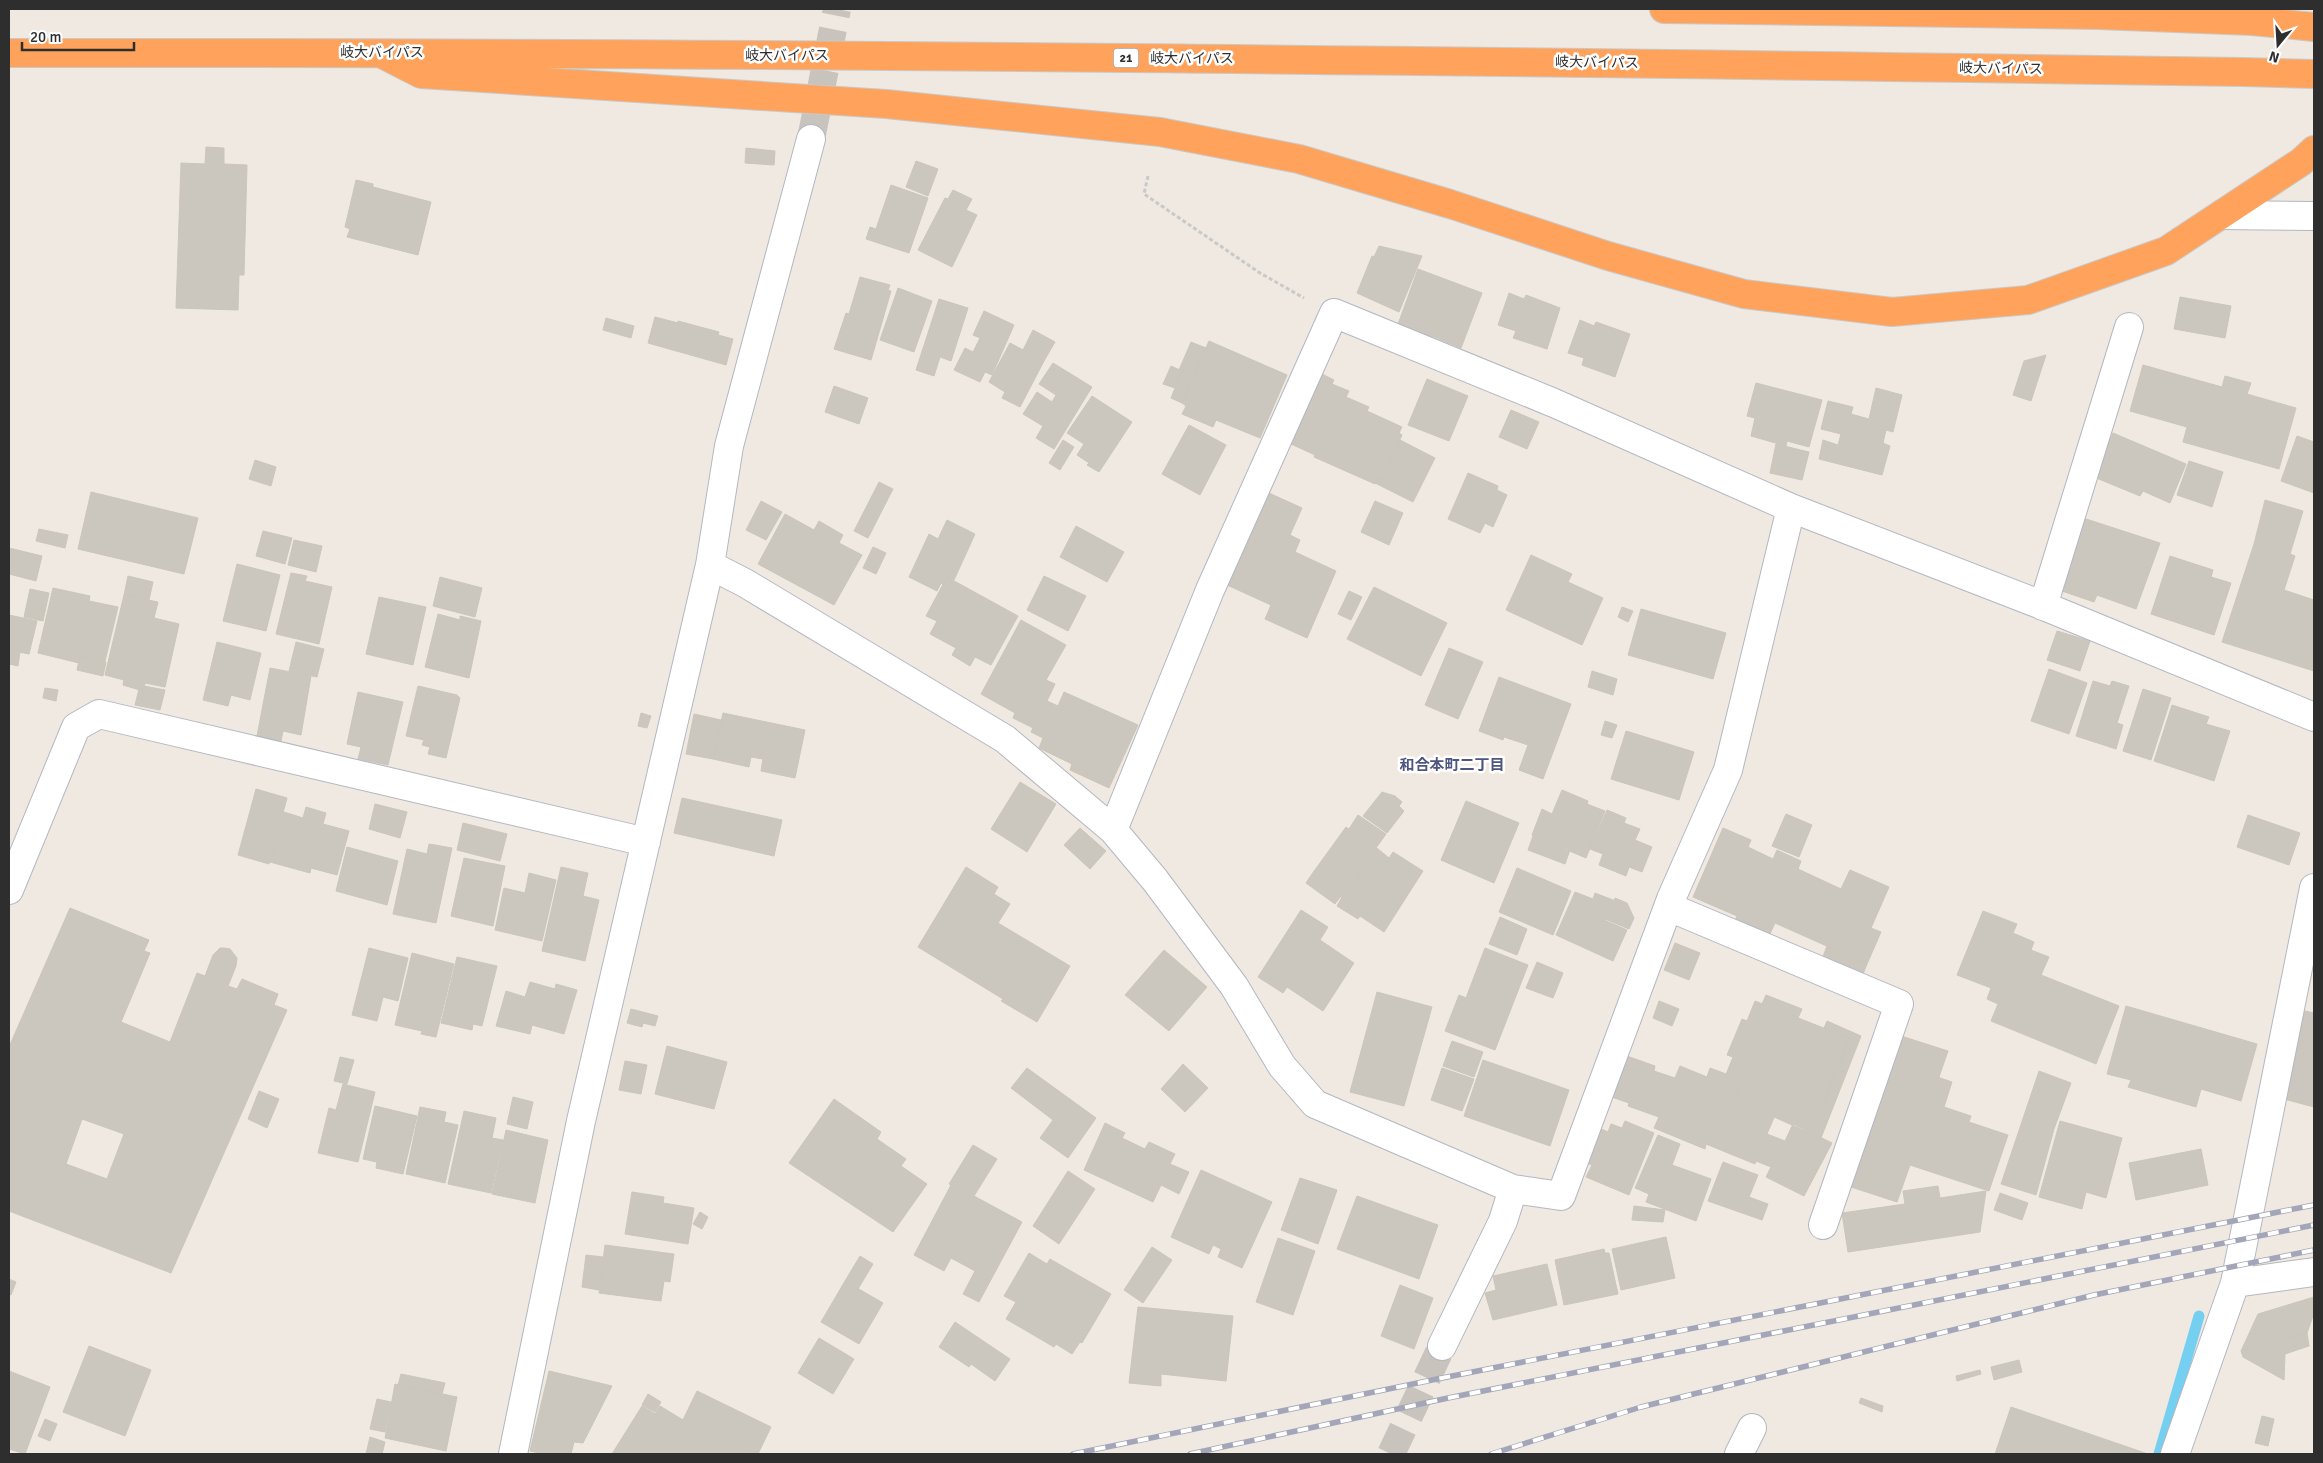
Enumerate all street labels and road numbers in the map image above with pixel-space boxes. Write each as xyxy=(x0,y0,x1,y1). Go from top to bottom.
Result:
street label: 岐大バイパス xyxy=(340,44,424,61)
street label: 岐大バイパス xyxy=(745,47,829,64)
road number: 21 xyxy=(1114,48,1138,68)
street label: 岐大バイパス xyxy=(1150,50,1234,67)
street label: 岐大バイパス xyxy=(1555,53,1639,72)
street label: 岐大バイパス xyxy=(1959,59,2043,78)

